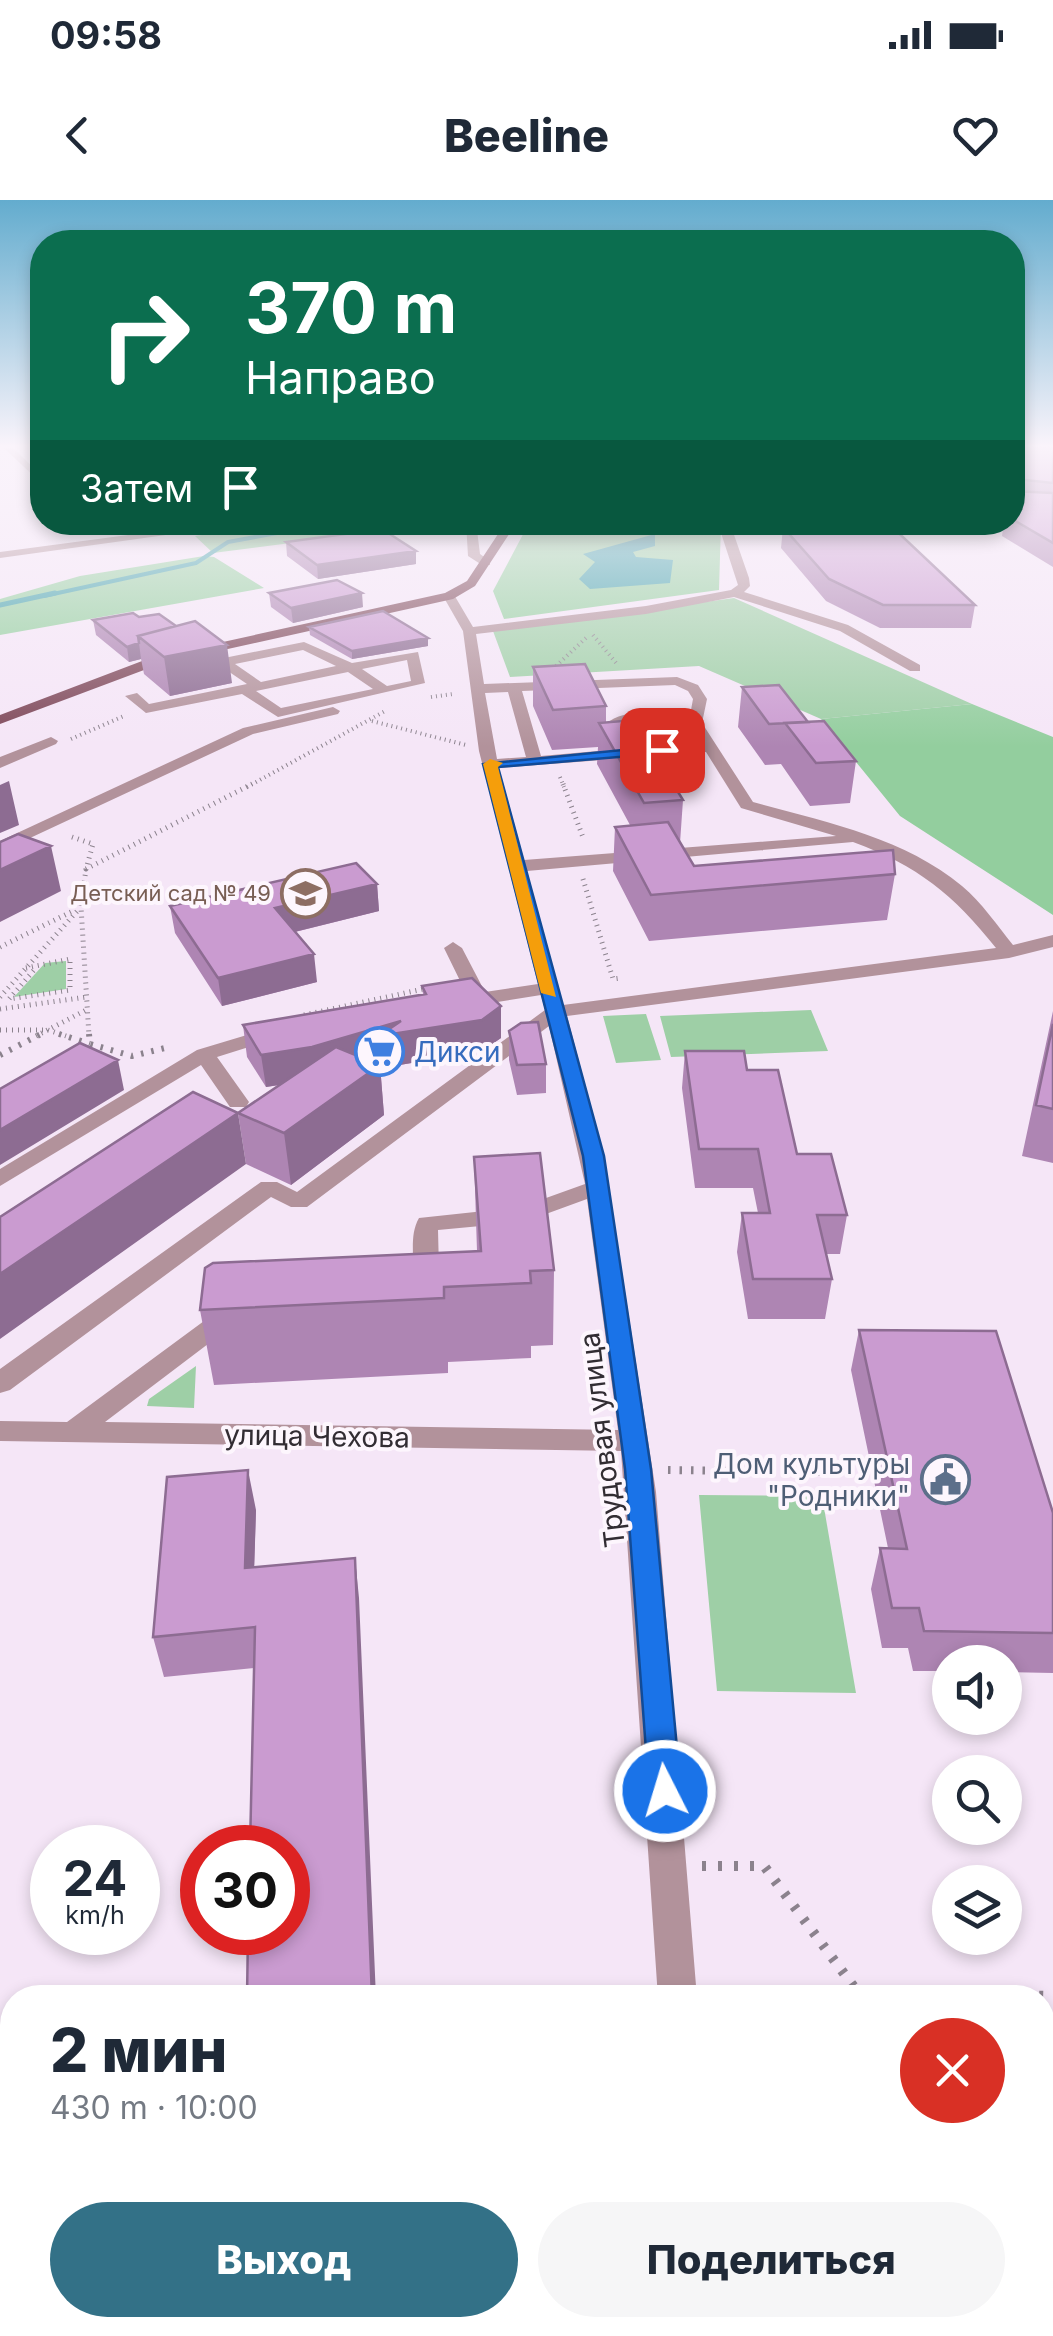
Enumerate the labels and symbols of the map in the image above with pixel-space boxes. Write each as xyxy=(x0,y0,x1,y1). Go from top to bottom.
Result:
pin xyxy=(620,708,705,793)
school or university icon: Детский сад № 49 xyxy=(280,867,332,919)
place label: Детский сад № 49 xyxy=(70,880,271,906)
supermarket icon: Дикси xyxy=(353,1026,405,1078)
place label: Дикси xyxy=(414,1035,501,1069)
street label: Трудовая улица xyxy=(572,1331,632,1549)
street label: улица Чехова xyxy=(224,1417,410,1455)
place label: Дом культуры "Родники" xyxy=(713,1447,910,1513)
public building icon: Дом культуры "Родники" xyxy=(919,1454,971,1506)
position arrow xyxy=(613,1739,717,1843)
speed limit sign: 30 xyxy=(180,1825,310,1955)

